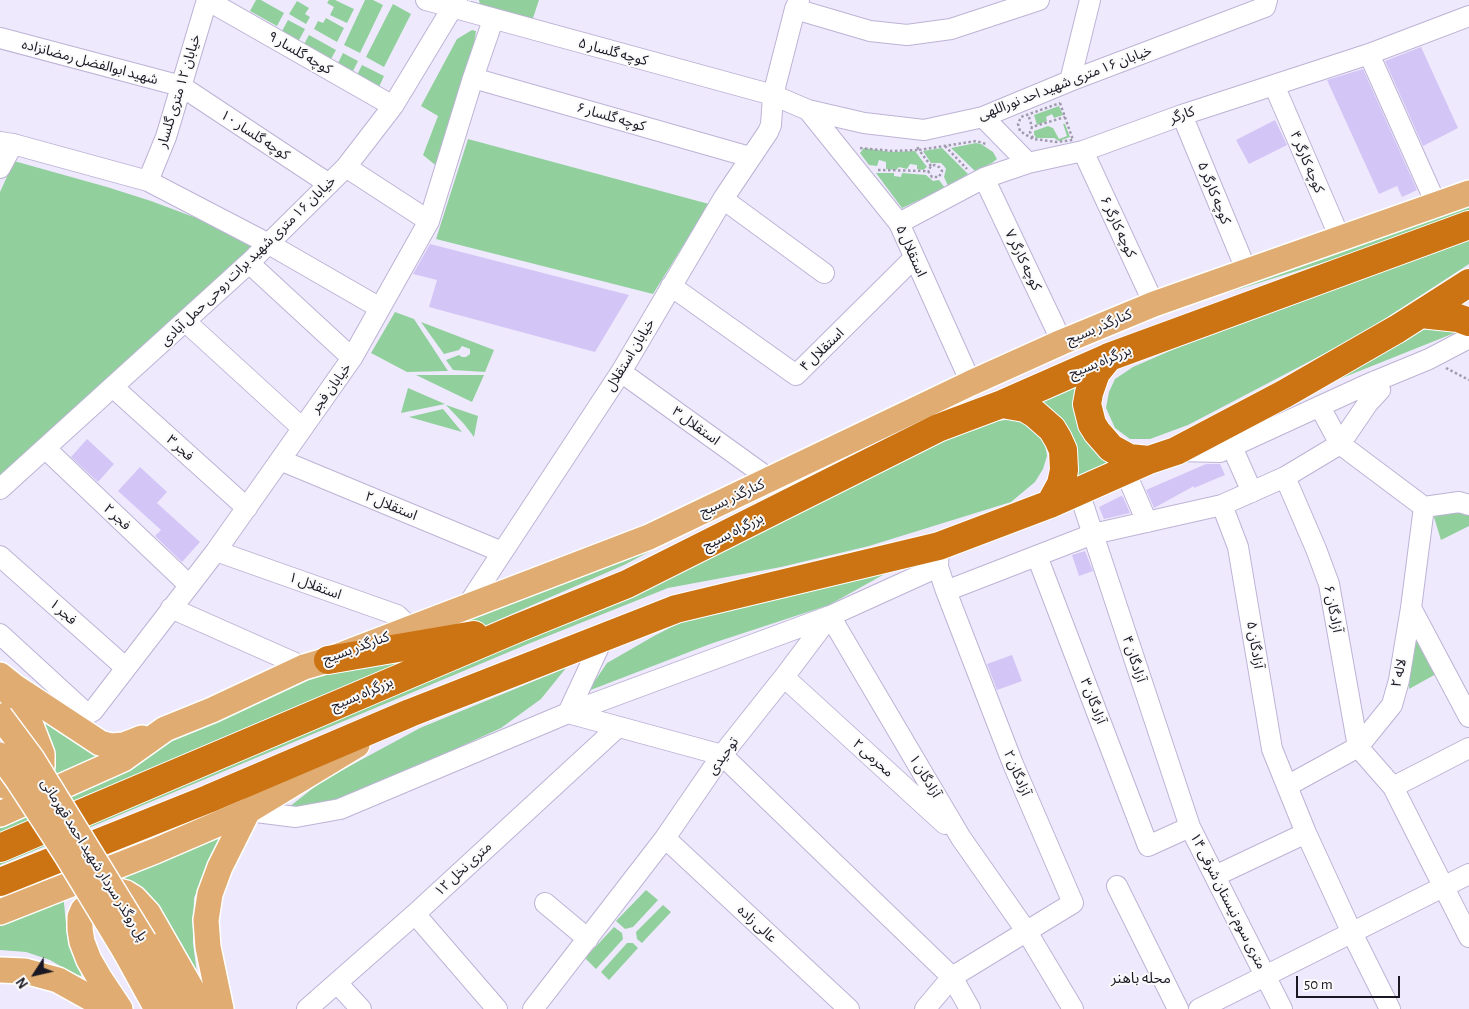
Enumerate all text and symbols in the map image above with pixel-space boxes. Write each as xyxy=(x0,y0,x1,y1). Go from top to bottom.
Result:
street label: کوچه گلسار ۹ xyxy=(265,28,335,78)
street label: خیابان ۱۲ متری گلسار xyxy=(154,32,204,150)
street label: کوچه گلسار ۵ xyxy=(576,35,650,69)
street label: شهید ابوالفضل رمضانزاده xyxy=(20,36,160,88)
street label: خیابان ۱۶ متری شهید احد نوراللهی xyxy=(976,42,1154,124)
street label: کوچه گلسار ۶ xyxy=(574,99,648,135)
street label: کارگر xyxy=(1167,103,1197,127)
street label: کوچه گلسار ۱۰ xyxy=(217,106,293,164)
street label: کوچه کارگر ۴ xyxy=(1286,128,1328,196)
street label: کوچه کارگر ۵ xyxy=(1194,159,1234,227)
street label: خیابان ۱۶ متری شهید برات روحی حمل آبادی xyxy=(157,172,339,350)
street label: کوچه کارگر ۶ xyxy=(1096,194,1140,260)
street label: استقلال ۵ xyxy=(892,223,930,279)
street label: کوچه کارگر ۷ xyxy=(1001,227,1045,293)
street label: کنارگذر بسیج xyxy=(1064,306,1134,348)
street label: خیابان استقلال xyxy=(602,316,658,394)
street label: استقلال ۴ xyxy=(796,325,848,375)
street label: بزرگراه بسیج xyxy=(1066,342,1134,382)
street label: خیابان فجر xyxy=(307,360,355,416)
street label: استقلال ۳ xyxy=(669,403,723,449)
street label: فجر ۳ xyxy=(163,431,197,465)
street label: کنارگذر بسیج xyxy=(697,476,767,520)
street label: استقلال ۲ xyxy=(362,488,420,524)
street label: فجر ۲ xyxy=(100,500,134,534)
street label: بزرگراه بسیج xyxy=(700,510,766,554)
street label: استقلال ۱ xyxy=(286,569,344,603)
street label: آزادگان ۶ xyxy=(1320,584,1346,634)
street label: فجر ۱ xyxy=(46,595,80,629)
street label: آزادگان ۵ xyxy=(1243,620,1267,670)
street label: کنارگذر بسیج xyxy=(320,628,392,668)
street label: آزادگان ۴ xyxy=(1119,634,1149,684)
street label: لاله ۲ xyxy=(1388,657,1410,689)
street label: بزرگراه بسیج xyxy=(328,673,396,715)
street label: آزادگان ۳ xyxy=(1077,676,1109,726)
street label: توحیدی xyxy=(704,734,742,778)
street label: محرمی ۲ xyxy=(849,735,897,781)
street label: آزادگان ۲ xyxy=(1000,748,1034,798)
street label: آزادگان ۱ xyxy=(905,751,945,801)
street label: پل روگذر سردار شهید احمد قهرمانی xyxy=(37,776,151,944)
street label: ۱۴ متری سوم نیستان شرقی xyxy=(1186,830,1270,972)
street label: ۱۲ متری نخل xyxy=(431,838,495,900)
street label: عالی زاده xyxy=(734,902,780,946)
north arrow xyxy=(10,949,60,999)
scale bar xyxy=(1299,966,1403,998)
district label: محله باهنر xyxy=(1111,969,1171,987)
text: N xyxy=(14,975,31,991)
text: 50 m xyxy=(1304,977,1333,992)

